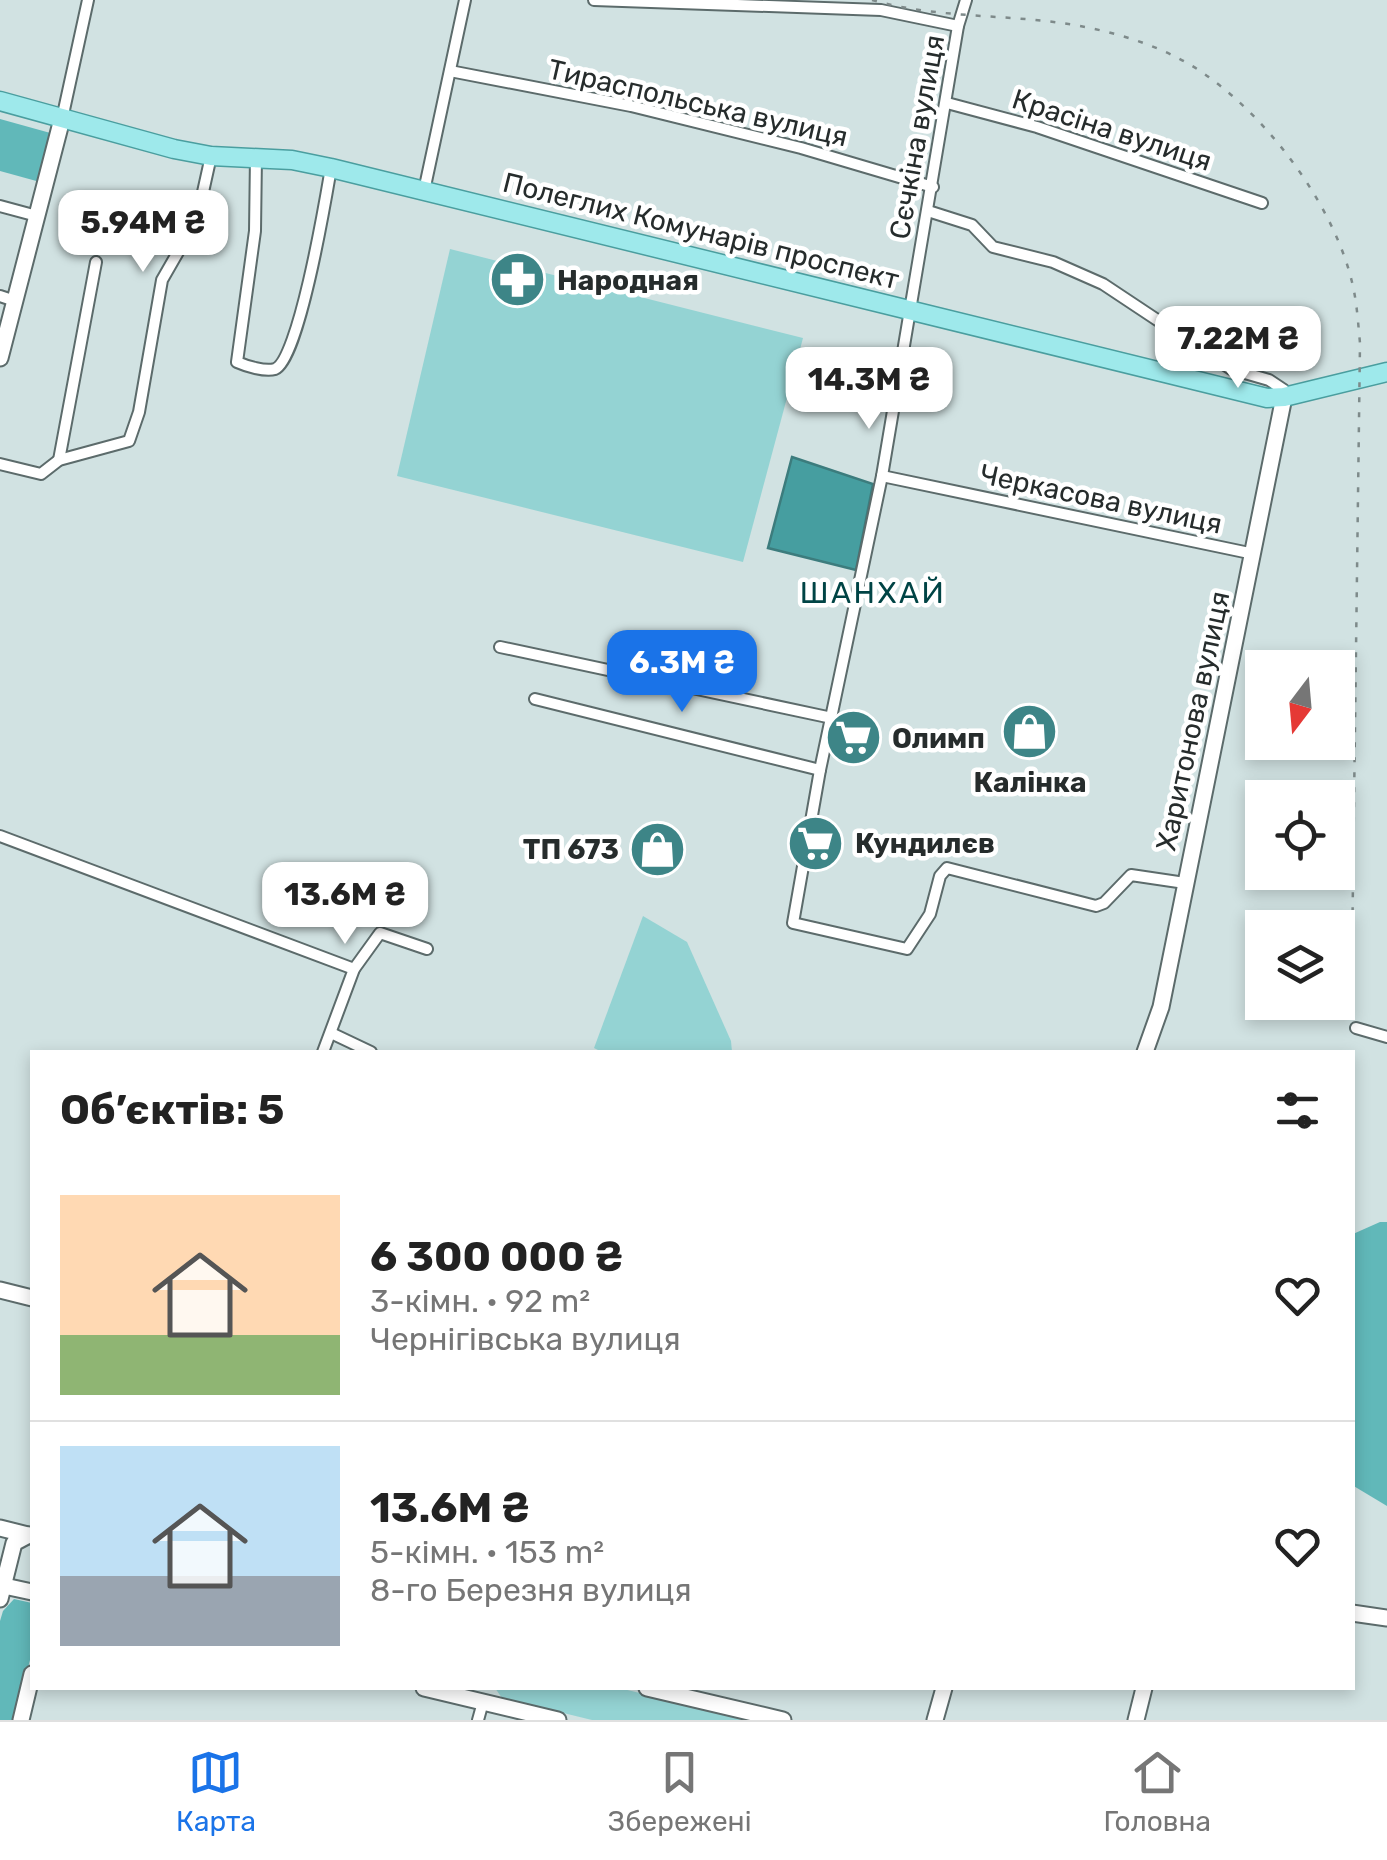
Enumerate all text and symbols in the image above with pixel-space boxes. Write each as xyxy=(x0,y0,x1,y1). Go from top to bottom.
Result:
street label: Сєчкіна вулиця xyxy=(883,32,951,242)
street label: Тираспольська вулиця xyxy=(545,52,851,154)
street label: Красіна вулиця xyxy=(1008,82,1216,178)
street label: Полеглих Комунарів проспект xyxy=(500,166,902,296)
pin: 5.94M ₴ xyxy=(51,190,235,275)
text: 5.94M ₴ xyxy=(80,203,206,241)
pharmacy icon: Народная xyxy=(488,250,548,310)
place label: Народная xyxy=(557,264,699,297)
pin: 7.22M ₴ xyxy=(1146,306,1330,391)
text: 7.22M ₴ xyxy=(1177,319,1299,357)
pin: 14.3M ₴ xyxy=(777,347,961,432)
text: 14.3M ₴ xyxy=(808,360,930,398)
street label: Черкасова вулиця xyxy=(977,457,1225,541)
district label: ШАНХАЙ xyxy=(800,575,946,611)
street label: Харитонова вулиця xyxy=(1149,588,1237,854)
pin: 6.3M ₴ xyxy=(601,630,763,715)
text: 6.3M ₴ xyxy=(629,643,735,681)
north arrow xyxy=(1245,650,1355,760)
map controls xyxy=(1245,650,1355,1020)
shop icon: Калінка xyxy=(1000,701,1060,761)
supermarket icon: Олимп xyxy=(823,708,883,768)
place label: Олимп xyxy=(892,722,985,755)
place label: Калінка xyxy=(973,766,1087,799)
button: locate xyxy=(1245,780,1355,890)
supermarket icon: Кундилєв xyxy=(786,813,846,873)
shop icon: ТП 673 xyxy=(628,819,688,879)
place label: Кундилєв xyxy=(855,827,995,860)
place label: ТП 673 xyxy=(523,833,619,866)
pin: 13.6M ₴ xyxy=(253,862,437,947)
text: 13.6M ₴ xyxy=(284,875,406,913)
button: layers xyxy=(1245,910,1355,1020)
icon: filters xyxy=(1270,1083,1325,1138)
text: Об’єктів: 5 xyxy=(60,1085,284,1135)
text: 6 300 000 ₴ xyxy=(370,1232,623,1282)
icon: home xyxy=(140,1235,260,1355)
icon: heart xyxy=(1270,1268,1325,1323)
text: 3-кімн. · 92 m² xyxy=(370,1282,590,1320)
text: Чернігівська вулиця xyxy=(370,1320,681,1358)
text: 13.6M ₴ xyxy=(370,1483,530,1533)
icon: home xyxy=(140,1486,260,1606)
icon: heart xyxy=(1270,1519,1325,1574)
text: 5-кімн. · 153 m² xyxy=(370,1533,604,1571)
text: 8-го Березня вулиця xyxy=(370,1571,692,1609)
tab: Карта xyxy=(176,1745,256,1838)
tab: Збережені xyxy=(608,1745,751,1838)
tab: Головна xyxy=(1103,1745,1211,1838)

